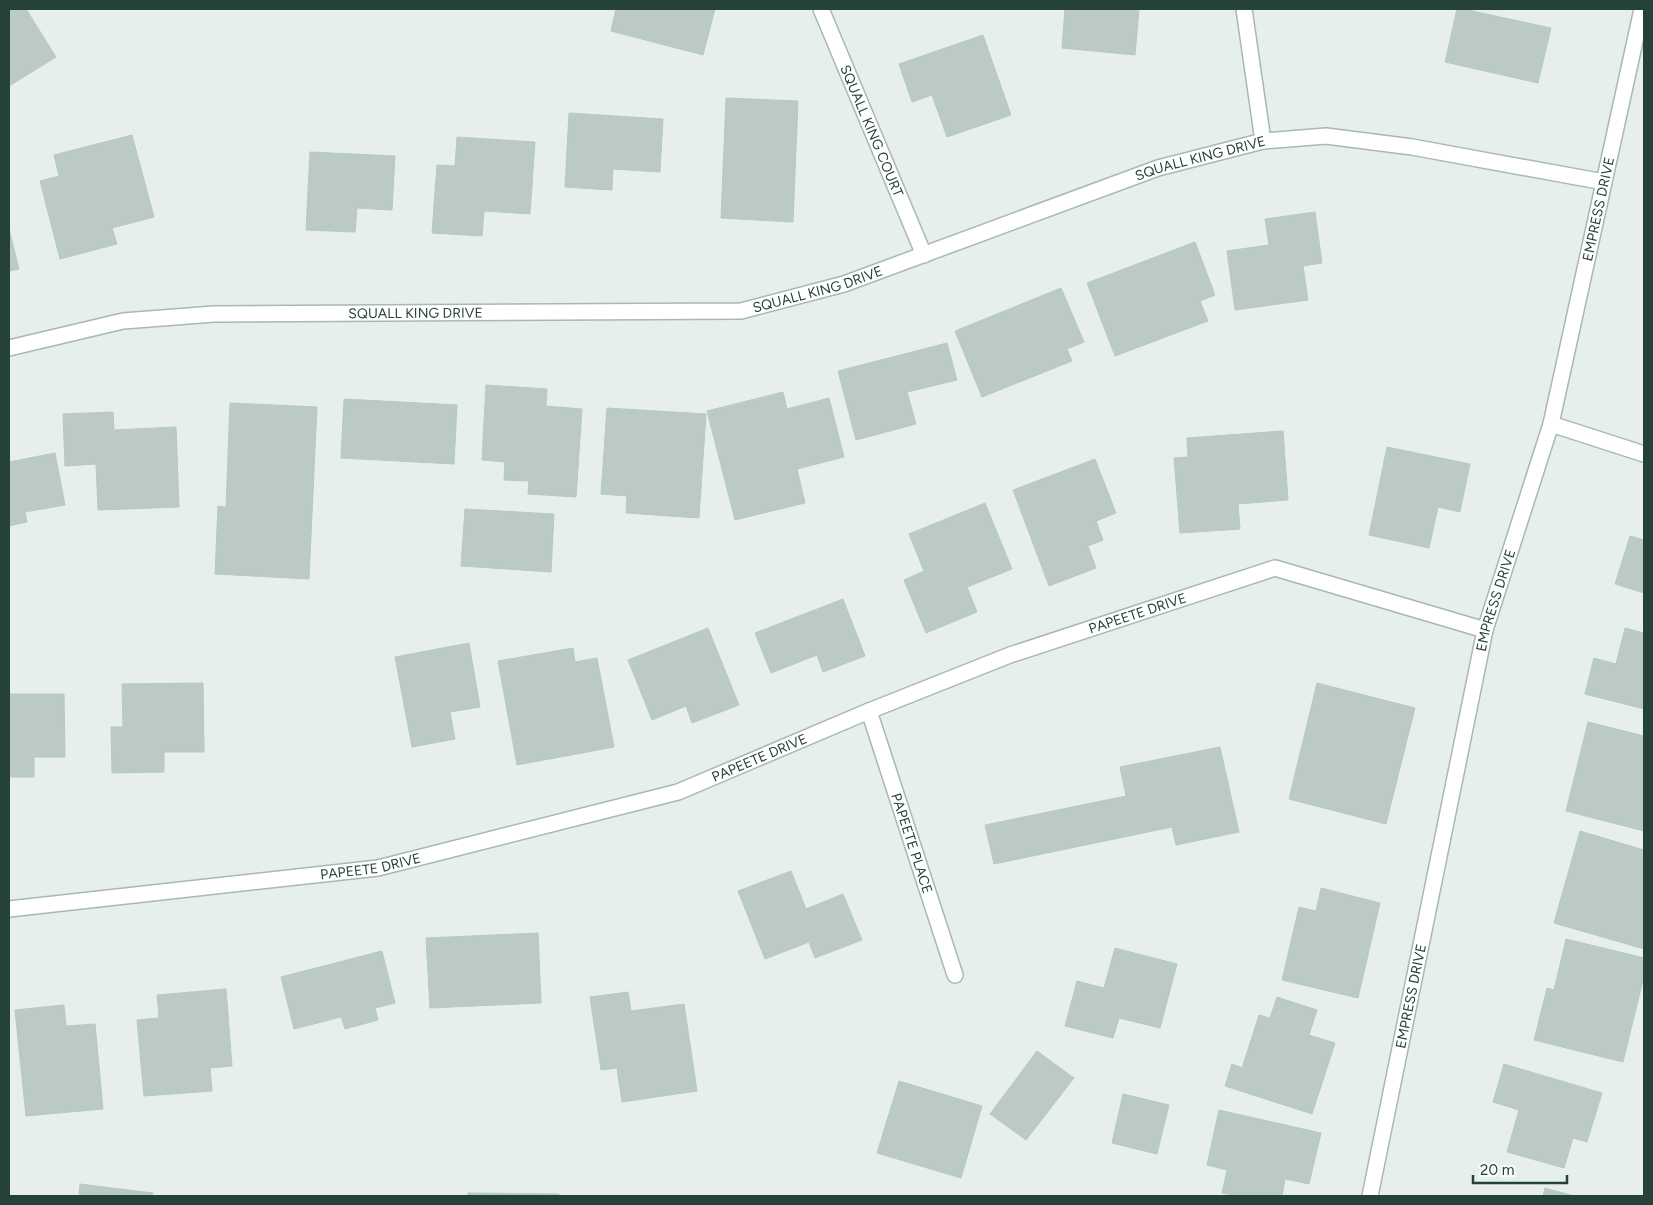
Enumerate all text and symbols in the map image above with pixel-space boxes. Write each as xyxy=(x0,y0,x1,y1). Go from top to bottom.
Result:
street label: SQUALL KING COURT xyxy=(837,62,907,200)
street label: SQUALL KING DRIVE xyxy=(1133,132,1267,184)
street label: EMPRESS DRIVE xyxy=(1578,155,1618,263)
street label: SQUALL KING DRIVE xyxy=(751,262,885,316)
street label: SQUALL KING DRIVE xyxy=(348,304,483,322)
street label: EMPRESS DRIVE xyxy=(1472,547,1519,653)
street label: PAPEETE DRIVE xyxy=(1086,589,1188,637)
street label: PAPEETE DRIVE xyxy=(709,730,810,785)
street label: PAPEETE PLACE xyxy=(888,791,936,896)
street label: PAPEETE DRIVE xyxy=(319,849,422,883)
street label: EMPRESS DRIVE xyxy=(1392,942,1430,1050)
scale bar xyxy=(1473,1152,1567,1184)
text: 20 m xyxy=(1480,1161,1514,1179)

